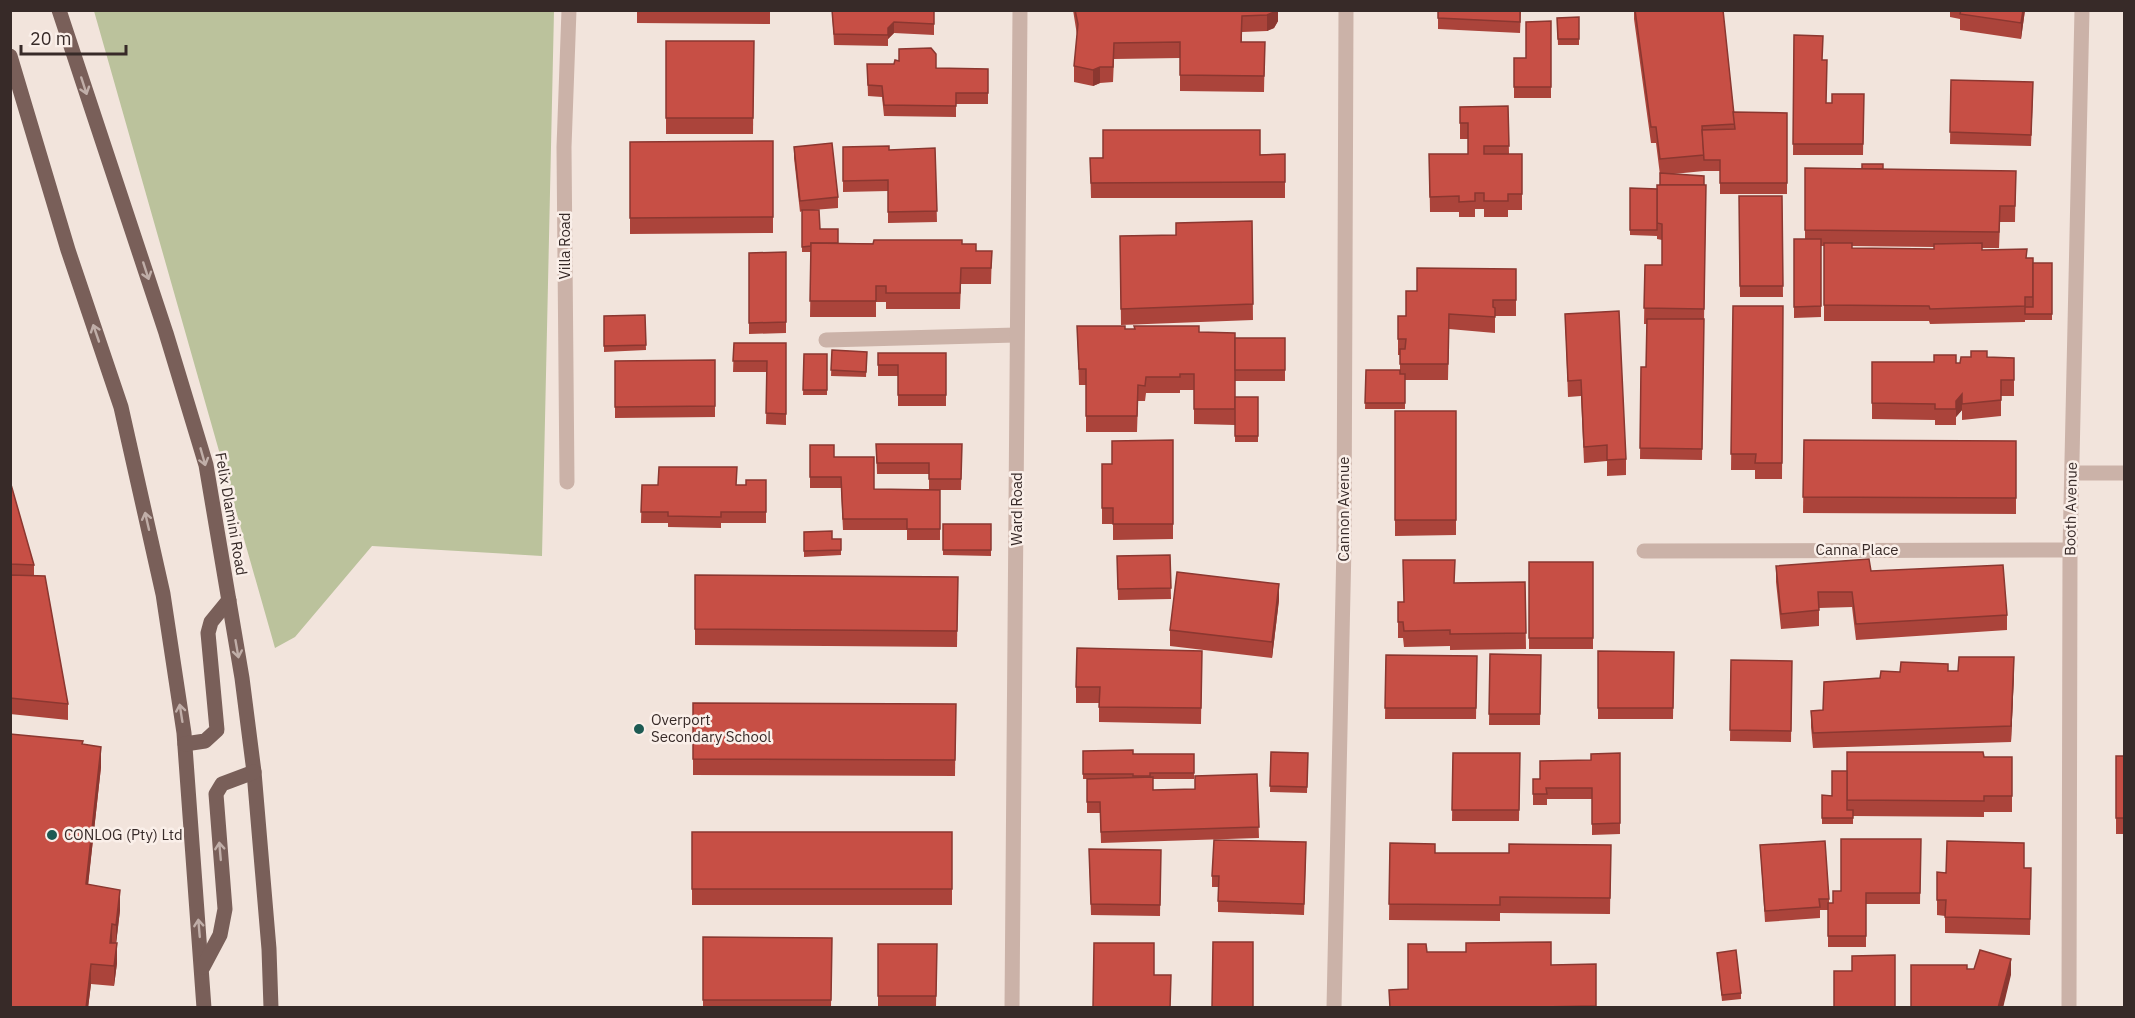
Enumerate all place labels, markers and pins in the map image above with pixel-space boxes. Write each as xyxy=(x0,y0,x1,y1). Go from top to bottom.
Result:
place label: Overport Secondary School xyxy=(651,710,771,746)
marker: Overport Secondary School xyxy=(632,722,646,736)
place label: CONLOG (Pty) Ltd xyxy=(64,825,183,844)
marker: CONLOG (Pty) Ltd xyxy=(45,828,59,842)

